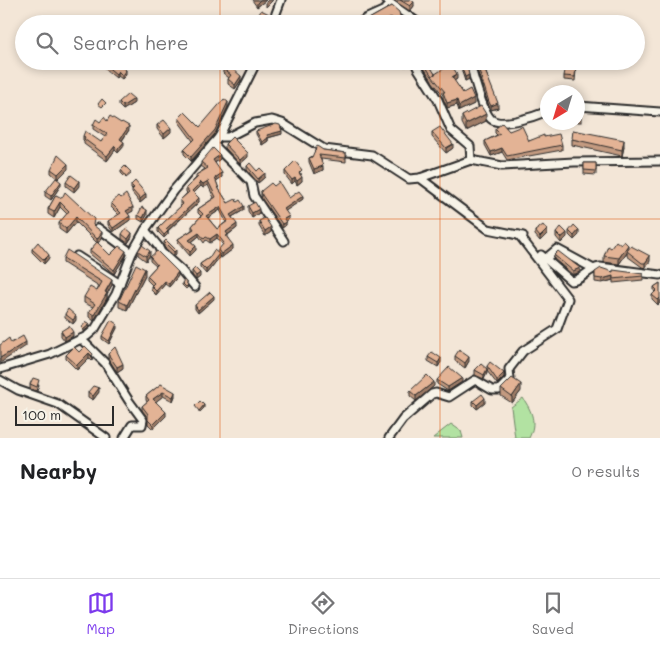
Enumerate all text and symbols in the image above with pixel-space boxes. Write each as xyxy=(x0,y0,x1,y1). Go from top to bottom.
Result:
search box xyxy=(15,15,645,70)
icon: search xyxy=(33,29,61,57)
text: Search here xyxy=(73,30,189,55)
north arrow xyxy=(540,85,585,130)
scale bar xyxy=(15,403,114,426)
text: 100 m xyxy=(22,405,61,424)
text: Nearby xyxy=(20,457,97,484)
text: 0 results xyxy=(572,460,640,481)
tab: Map xyxy=(86,589,115,638)
tab: Directions xyxy=(288,589,359,638)
tab: Saved xyxy=(532,589,574,638)

